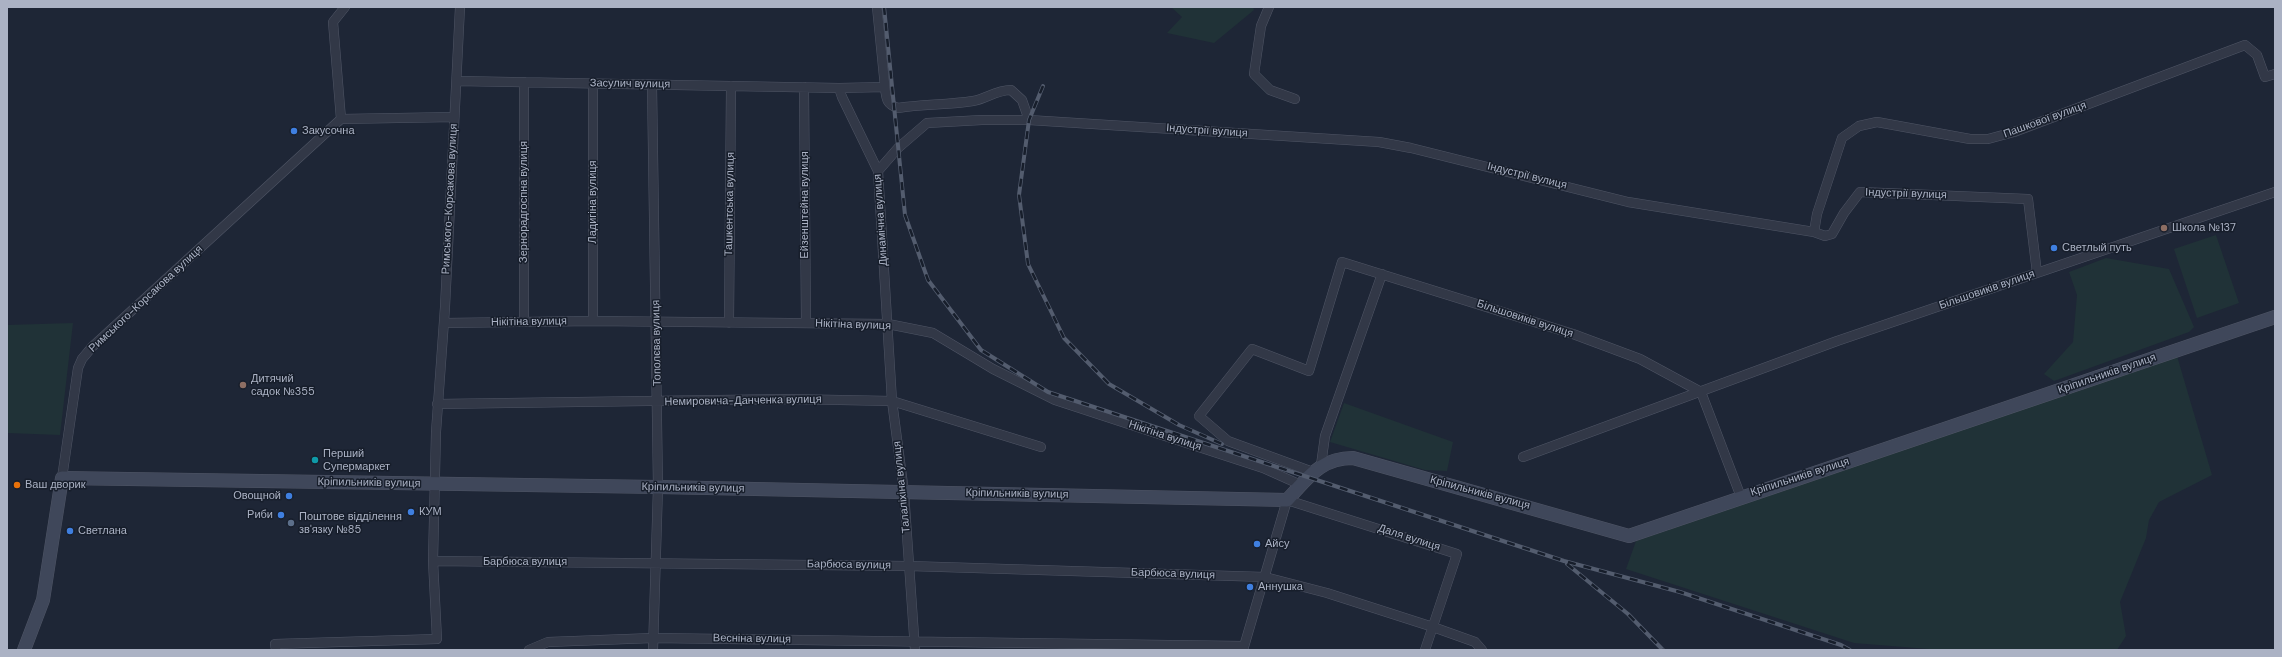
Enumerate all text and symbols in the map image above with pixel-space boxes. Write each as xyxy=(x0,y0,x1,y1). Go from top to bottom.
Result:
street label: Засулич вулиця xyxy=(590,77,670,91)
street label: Пашкової вулиця xyxy=(2002,99,2088,141)
street label: Індустрії вулиця xyxy=(1166,122,1248,140)
street label: Римського-Корсакова вулиця xyxy=(439,123,461,275)
place label: Закусочна xyxy=(302,124,354,138)
marker: Закусочна xyxy=(289,126,299,136)
street label: Зернорадгоспна вулиця xyxy=(517,141,531,263)
street label: Ейзенштейна вулиця xyxy=(798,151,812,259)
street label: Ташкентська вулиця xyxy=(722,152,738,256)
street label: Ладигіна вулиця xyxy=(586,160,600,244)
street label: Індустрії вулиця xyxy=(1486,160,1568,192)
street label: Динамічна вулиця xyxy=(871,173,891,267)
street label: Індустрії вулиця xyxy=(1865,186,1947,202)
place label: Школа №137 xyxy=(2172,221,2236,235)
marker: Школа №137 xyxy=(2159,223,2169,233)
place label: Светлый путь xyxy=(2062,241,2132,255)
street label: Римського-Корсакова вулиця xyxy=(86,243,206,355)
marker: Светлый путь xyxy=(2049,243,2059,253)
street label: Більшовиків вулиця xyxy=(1937,267,2037,313)
street label: Більшовиків вулиця xyxy=(1475,297,1575,341)
street label: Тополєва вулиця xyxy=(650,300,664,386)
street label: Нікітіна вулиця xyxy=(491,315,567,329)
street label: Нікітіна вулиця xyxy=(815,317,891,333)
street label: Кріпильників вулиця xyxy=(2056,351,2158,397)
place label: Дитячий садок №355 xyxy=(251,372,315,398)
marker: Дитячий садок №355 xyxy=(238,380,248,390)
street label: Немировича-Данченка вулиця xyxy=(664,393,822,409)
street label: Нікітіна вулиця xyxy=(1127,418,1203,454)
street label: Талаліхіна вулиця xyxy=(891,440,913,534)
place label: Перший Супермаркет xyxy=(323,447,390,473)
marker: Перший Супермаркет xyxy=(310,455,320,465)
street label: Кріпильників вулиця xyxy=(1749,455,1851,499)
street label: Кріпильників вулиця xyxy=(1428,473,1532,513)
street label: Кріпильників вулиця xyxy=(317,476,421,490)
place label: Ваш дворик xyxy=(25,478,86,492)
marker: Ваш дворик xyxy=(12,480,22,490)
street label: Кріпильників вулиця xyxy=(641,481,745,495)
street label: Кріпильників вулиця xyxy=(965,487,1069,501)
place label: Овощной xyxy=(233,489,281,503)
marker: Овощной xyxy=(284,491,294,501)
place label: КУМ xyxy=(419,505,442,519)
marker: КУМ xyxy=(406,507,416,517)
place label: Риби xyxy=(247,508,273,522)
marker: Риби xyxy=(276,510,286,520)
place label: Поштове відділення зв'язку №85 xyxy=(299,510,402,536)
marker: Поштове відділення зв'язку №85 xyxy=(286,518,296,528)
street label: Даля вулиця xyxy=(1376,522,1442,554)
place label: Светлана xyxy=(78,524,127,538)
marker: Светлана xyxy=(65,526,75,536)
place label: Айсу xyxy=(1265,537,1289,551)
marker: Айсу xyxy=(1252,539,1262,549)
street label: Барбюса вулиця xyxy=(483,555,567,569)
street label: Барбюса вулиця xyxy=(807,558,891,572)
street label: Барбюса вулиця xyxy=(1131,566,1215,582)
place label: Аннушка xyxy=(1258,580,1303,594)
marker: Аннушка xyxy=(1245,582,1255,592)
street label: Весніна вулиця xyxy=(713,632,791,646)

